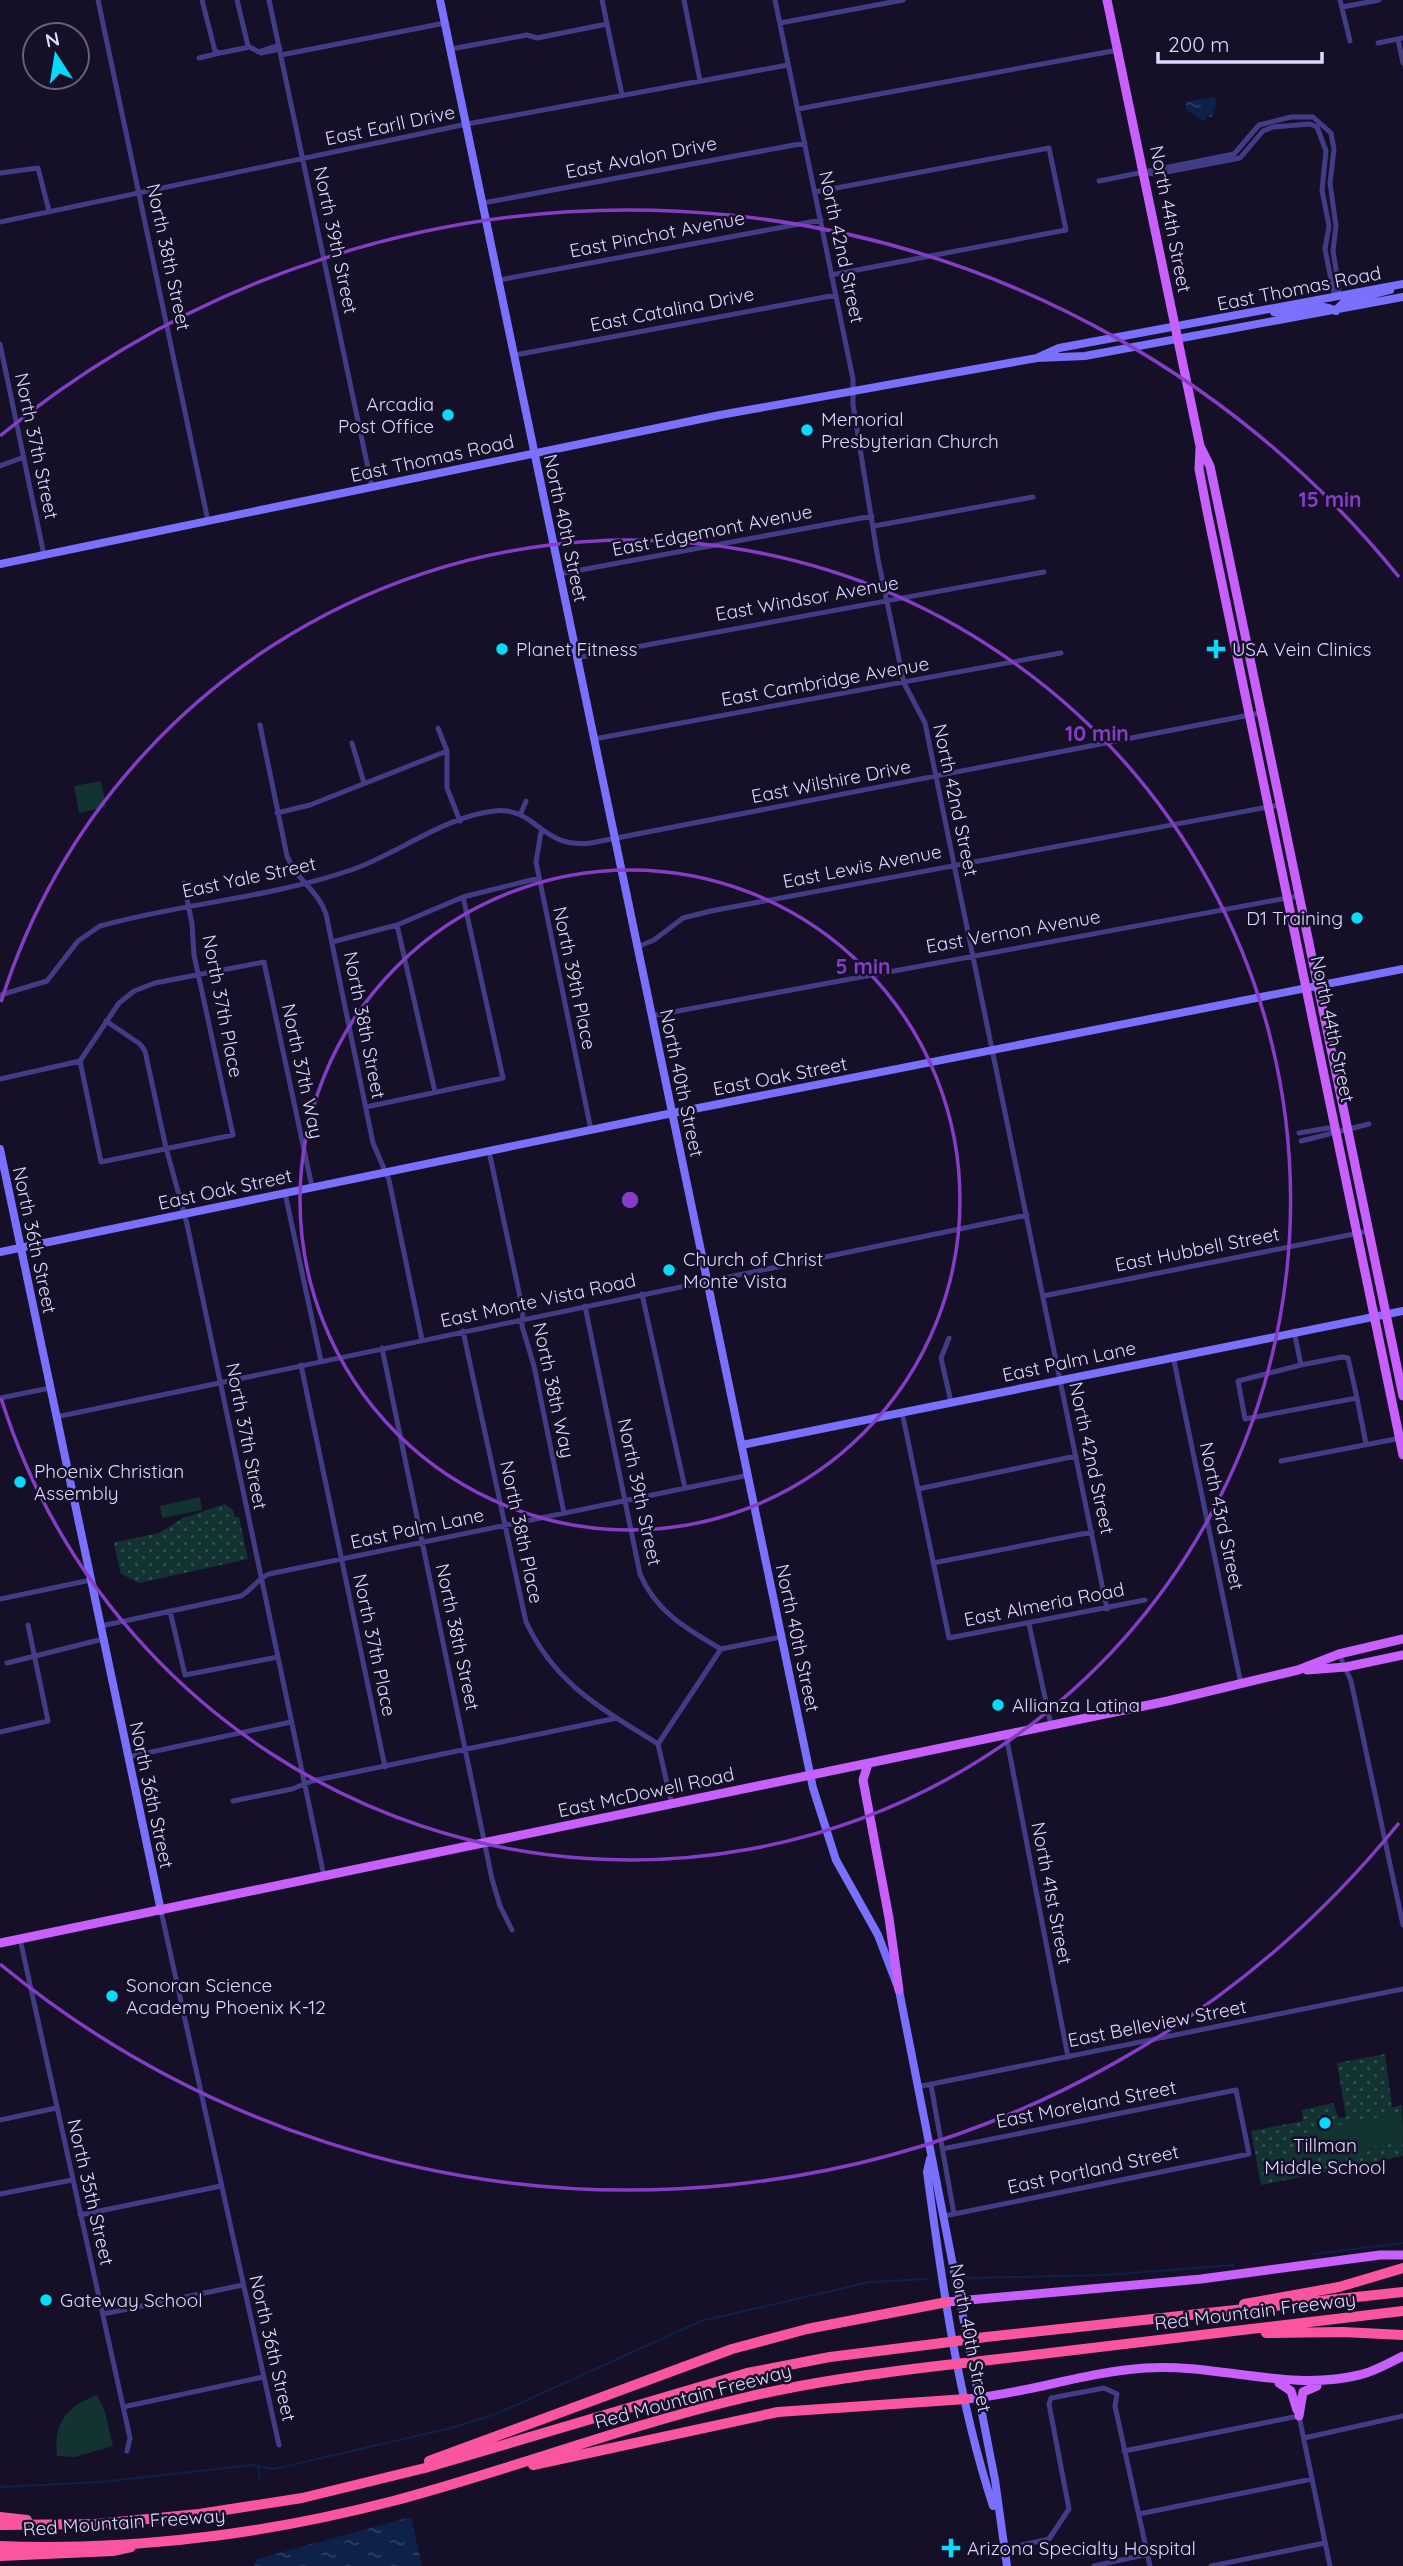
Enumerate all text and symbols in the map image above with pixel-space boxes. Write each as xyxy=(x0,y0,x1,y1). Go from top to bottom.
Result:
north arrow xyxy=(21,21,91,91)
scale bar xyxy=(1158,21,1322,65)
text: N xyxy=(43,26,62,53)
text: 200 m xyxy=(1168,31,1230,57)
street label: East Earll Drive xyxy=(323,100,457,150)
street label: East Avalon Drive xyxy=(563,131,719,183)
street label: North 44th Street xyxy=(1145,143,1197,295)
street label: North 39th Street xyxy=(309,164,363,316)
street label: North 42nd Street xyxy=(814,169,870,325)
street label: North 38th Street xyxy=(142,181,196,333)
street label: East Pinchot Avenue xyxy=(567,205,747,263)
street label: East Thomas Road xyxy=(1215,260,1383,316)
street label: East Catalina Drive xyxy=(588,281,756,337)
street label: North 37th Street xyxy=(10,371,64,521)
place label: Arcadia Post Office xyxy=(338,392,434,438)
marker: Arcadia Post Office xyxy=(440,407,456,423)
place label: Memorial Presbyterian Church xyxy=(821,407,999,453)
marker: Memorial Presbyterian Church xyxy=(799,422,815,438)
street label: East Thomas Road xyxy=(348,429,516,487)
street label: North 40th Street xyxy=(539,452,593,604)
text: 15 min xyxy=(1299,486,1361,512)
street label: East Edgemont Avenue xyxy=(610,499,814,561)
street label: East Windsor Avenue xyxy=(714,570,900,626)
place label: Planet Fitness xyxy=(516,637,637,661)
place label: USA Vein Clinics xyxy=(1232,637,1371,661)
marker: USA Vein Clinics xyxy=(1206,639,1226,659)
marker: Planet Fitness xyxy=(494,641,510,657)
street label: East Cambridge Avenue xyxy=(719,651,931,711)
text: 10 min xyxy=(1065,720,1129,746)
street label: North 42nd Street xyxy=(928,722,984,878)
street label: East Wilshire Drive xyxy=(749,754,913,808)
street label: East Lewis Avenue xyxy=(781,839,943,893)
street label: East Yale Street xyxy=(180,851,318,903)
street label: North 39th Place xyxy=(548,904,602,1052)
street label: East Vernon Avenue xyxy=(924,904,1102,958)
place label: D1 Training xyxy=(1246,906,1343,930)
marker: D1 Training xyxy=(1349,910,1365,926)
street label: North 37th Place xyxy=(197,933,249,1079)
street label: North 38th Street xyxy=(339,949,391,1101)
text: 5 min xyxy=(836,953,890,979)
street label: North 44th Street xyxy=(1306,953,1360,1105)
street label: North 37th Way xyxy=(277,1001,329,1141)
street label: North 40th Street xyxy=(655,1007,709,1159)
street label: East Oak Street xyxy=(711,1051,849,1101)
street label: East Oak Street xyxy=(156,1163,294,1215)
street label: North 36th Street xyxy=(8,1164,62,1316)
centre of rings xyxy=(618,1188,642,1212)
street label: East Hubbell Street xyxy=(1113,1221,1281,1277)
place label: Church of Christ Monte Vista xyxy=(683,1247,823,1293)
marker: Church of Christ Monte Vista xyxy=(661,1262,677,1278)
street label: East Monte Vista Road xyxy=(438,1268,638,1332)
street label: North 38th Way xyxy=(528,1320,580,1460)
street label: East Palm Lane xyxy=(1000,1335,1138,1387)
street label: North 37th Street xyxy=(221,1361,273,1511)
street label: North 42nd Street xyxy=(1064,1380,1120,1536)
street label: North 39th Street xyxy=(613,1416,667,1568)
street label: North 43rd Street xyxy=(1195,1440,1249,1592)
street label: North 38th Place xyxy=(495,1458,549,1606)
place label: Phoenix Christian Assembly xyxy=(34,1459,184,1505)
marker: Phoenix Christian Assembly xyxy=(12,1474,28,1490)
street label: East Palm Lane xyxy=(348,1502,486,1554)
street label: North 38th Street xyxy=(431,1561,485,1713)
street label: North 40th Street xyxy=(771,1562,825,1714)
street label: North 37th Place xyxy=(348,1572,402,1718)
street label: East Almeria Road xyxy=(962,1577,1126,1631)
place label: Allianza Latina xyxy=(1012,1693,1140,1717)
marker: Allianza Latina xyxy=(990,1697,1006,1713)
street label: North 36th Street xyxy=(125,1719,179,1871)
street label: East McDowell Road xyxy=(556,1762,736,1822)
street label: North 41st Street xyxy=(1026,1820,1078,1966)
place label: Sonoran Science Academy Phoenix K-12 xyxy=(126,1973,326,2019)
marker: Sonoran Science Academy Phoenix K-12 xyxy=(104,1988,120,2004)
street label: East Belleview Street xyxy=(1066,1994,1248,2052)
street label: East Moreland Street xyxy=(994,2075,1178,2133)
marker: Tillman Middle School xyxy=(1317,2115,1333,2131)
street label: North 35th Street xyxy=(62,2116,120,2268)
place label: Tillman Middle School xyxy=(1264,2133,1386,2179)
street label: East Portland Street xyxy=(1005,2139,1181,2199)
street label: North 40th Street xyxy=(945,2262,997,2414)
street label: North 36th Street xyxy=(244,2272,302,2424)
street label: Red Mountain Freeway xyxy=(1153,2287,1357,2335)
place label: Gateway School xyxy=(60,2288,203,2312)
marker: Gateway School xyxy=(38,2292,54,2308)
street label: Red Mountain Freeway xyxy=(592,2358,794,2434)
street label: Red Mountain Freeway xyxy=(22,2503,226,2541)
place label: Arizona Specialty Hospital xyxy=(967,2536,1196,2560)
marker: Arizona Specialty Hospital xyxy=(941,2538,961,2558)

